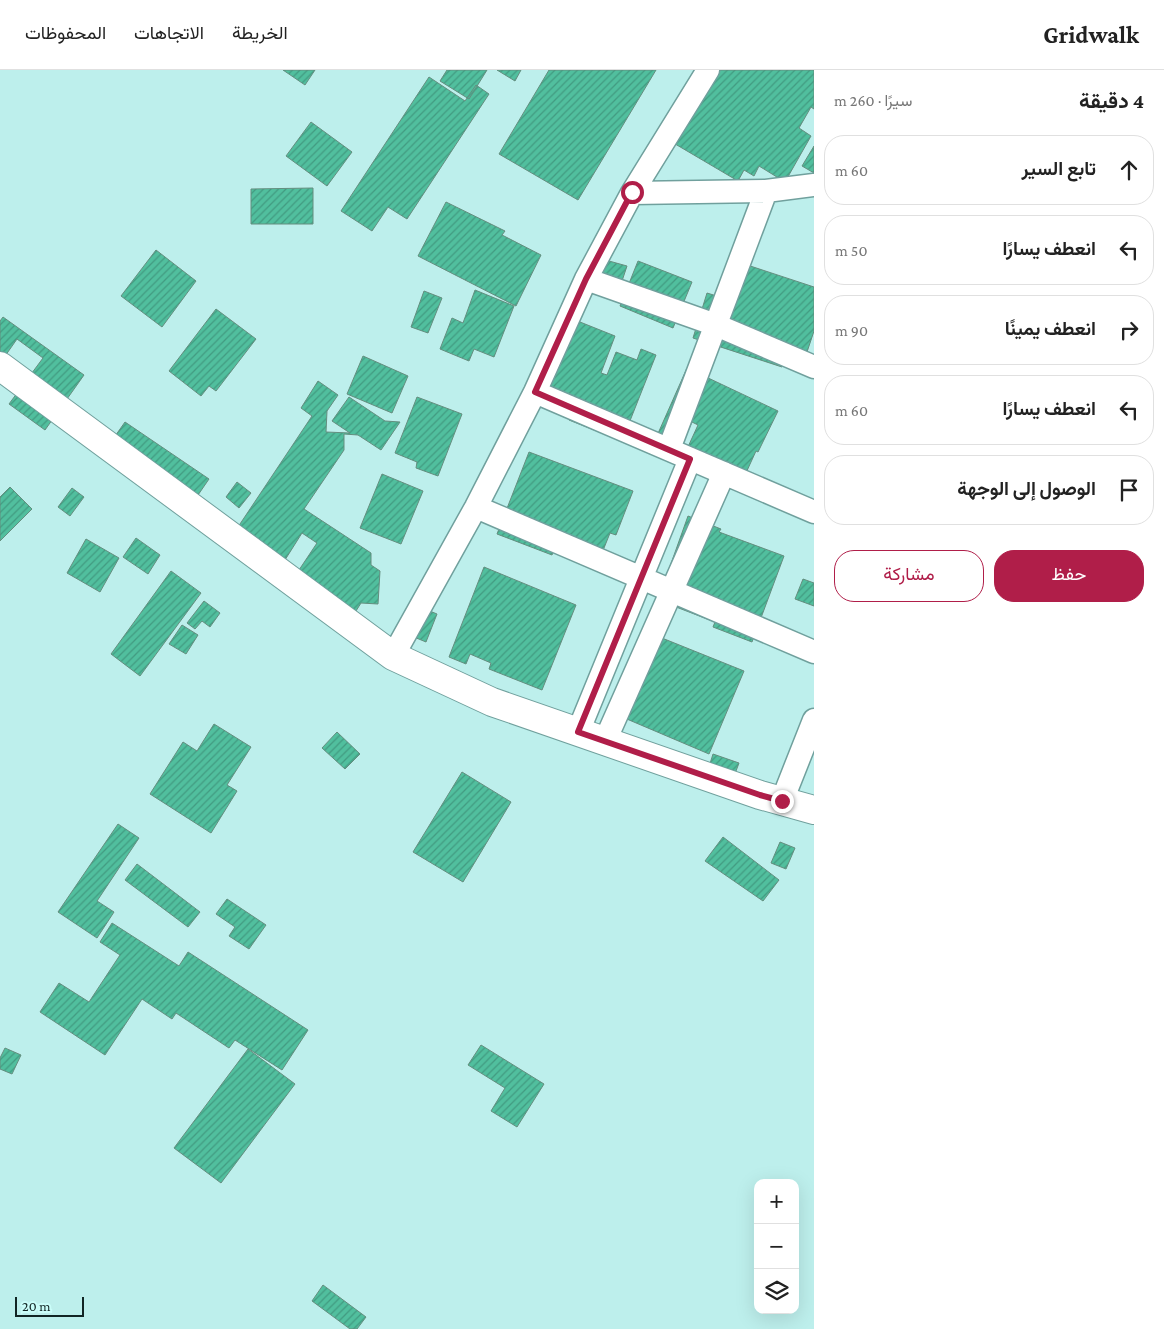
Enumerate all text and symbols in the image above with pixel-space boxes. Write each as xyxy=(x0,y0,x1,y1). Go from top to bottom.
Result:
text: Gridwalk xyxy=(1043,21,1139,48)
text: المحفوظات xyxy=(25,23,106,43)
text: الاتجاهات xyxy=(134,23,204,43)
text: الخريطة xyxy=(232,23,288,43)
text: 4 دقيقة xyxy=(1079,89,1144,113)
text: سيرًا · 260 m xyxy=(834,92,912,109)
icon: ahead xyxy=(1115,156,1143,184)
text: تابع السير xyxy=(1021,158,1096,179)
text: 60 m xyxy=(835,162,868,179)
route start xyxy=(621,181,644,204)
icon: left xyxy=(1115,236,1143,264)
text: انعطف يسارًا xyxy=(1002,238,1096,259)
text: 50 m xyxy=(835,242,867,259)
icon: right xyxy=(1115,316,1143,344)
text: انعطف يمينًا xyxy=(1005,318,1096,339)
text: 90 m xyxy=(835,322,868,339)
icon: left xyxy=(1115,396,1143,424)
text: انعطف يسارًا xyxy=(1002,398,1096,419)
text: 60 m xyxy=(835,402,868,419)
icon: arrive xyxy=(1115,476,1143,504)
text: الوصول إلى الوجهة xyxy=(957,478,1096,499)
button: مشاركة xyxy=(834,550,984,602)
button: حفظ xyxy=(994,550,1144,602)
route end xyxy=(771,790,794,813)
map controls xyxy=(754,1179,799,1314)
button: + xyxy=(754,1179,799,1224)
button: − xyxy=(754,1224,799,1269)
button: layers xyxy=(754,1269,799,1314)
scale bar xyxy=(15,1294,84,1317)
text: 20 m xyxy=(22,1298,50,1314)

